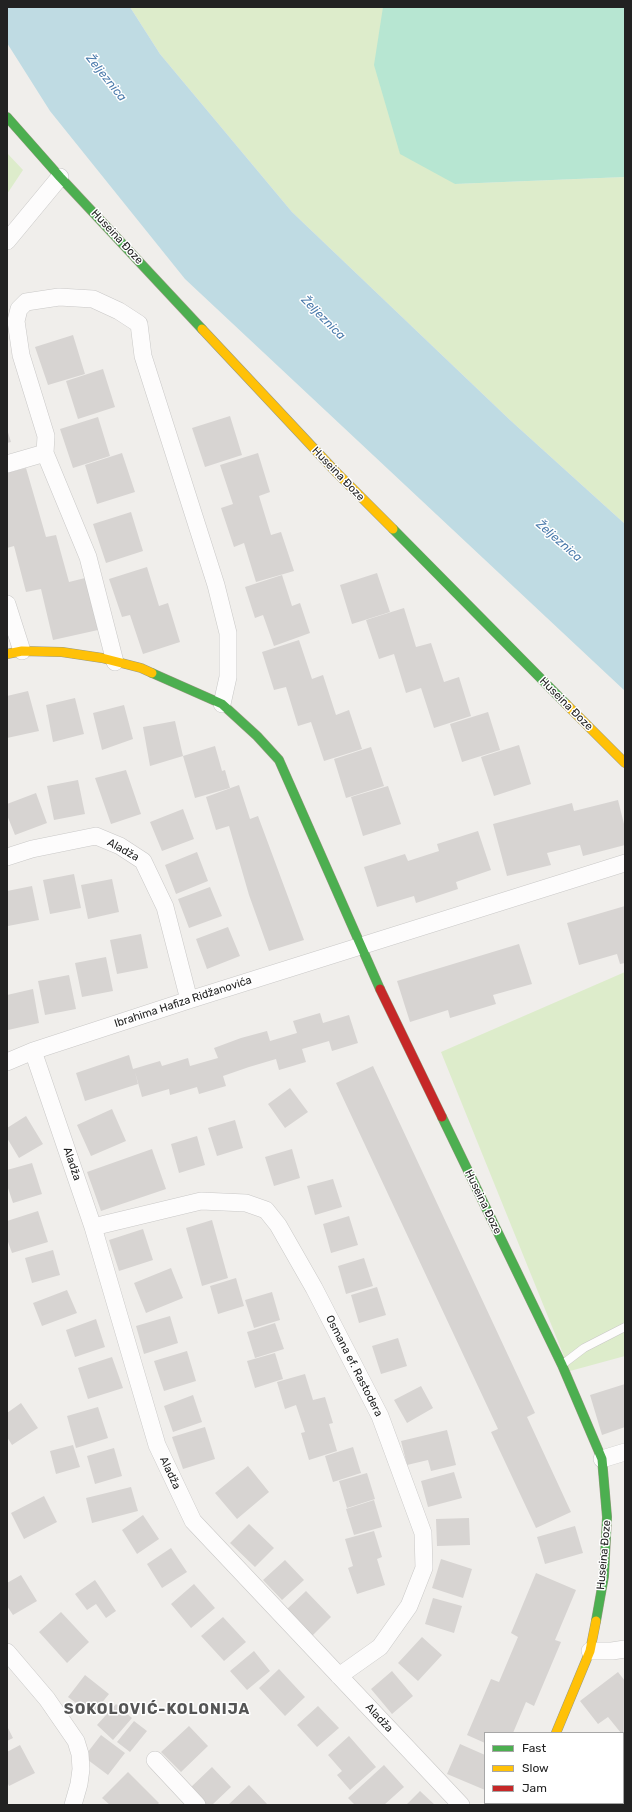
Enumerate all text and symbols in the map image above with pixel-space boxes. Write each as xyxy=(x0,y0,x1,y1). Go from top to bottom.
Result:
water label: Željeznica xyxy=(83,52,129,104)
street label: Huseina Đoze xyxy=(88,207,146,267)
water label: Željeznica xyxy=(298,293,348,343)
street label: Huseina Đoze xyxy=(309,444,367,504)
water label: Željeznica xyxy=(533,517,585,565)
street label: Huseina Đoze xyxy=(537,675,595,733)
street label: Aladža xyxy=(105,836,141,864)
street label: Ibrahima Hafiza Ridžanovića xyxy=(113,974,253,1030)
street label: Aladža xyxy=(60,1146,84,1182)
street label: Huseina Đoze xyxy=(462,1168,504,1236)
street label: Osmana ef. Rastodera xyxy=(323,1313,385,1419)
street label: Aladža xyxy=(157,1455,183,1491)
street label: Huseina Đoze xyxy=(594,1520,614,1590)
district label: SOKOLOVIĆ-KOLONIJA xyxy=(64,1701,250,1719)
street label: Aladža xyxy=(362,1701,396,1735)
legend xyxy=(484,1732,624,1804)
text: Fast xyxy=(522,1741,546,1755)
text: Slow xyxy=(522,1761,549,1775)
text: Jam xyxy=(522,1781,547,1795)

